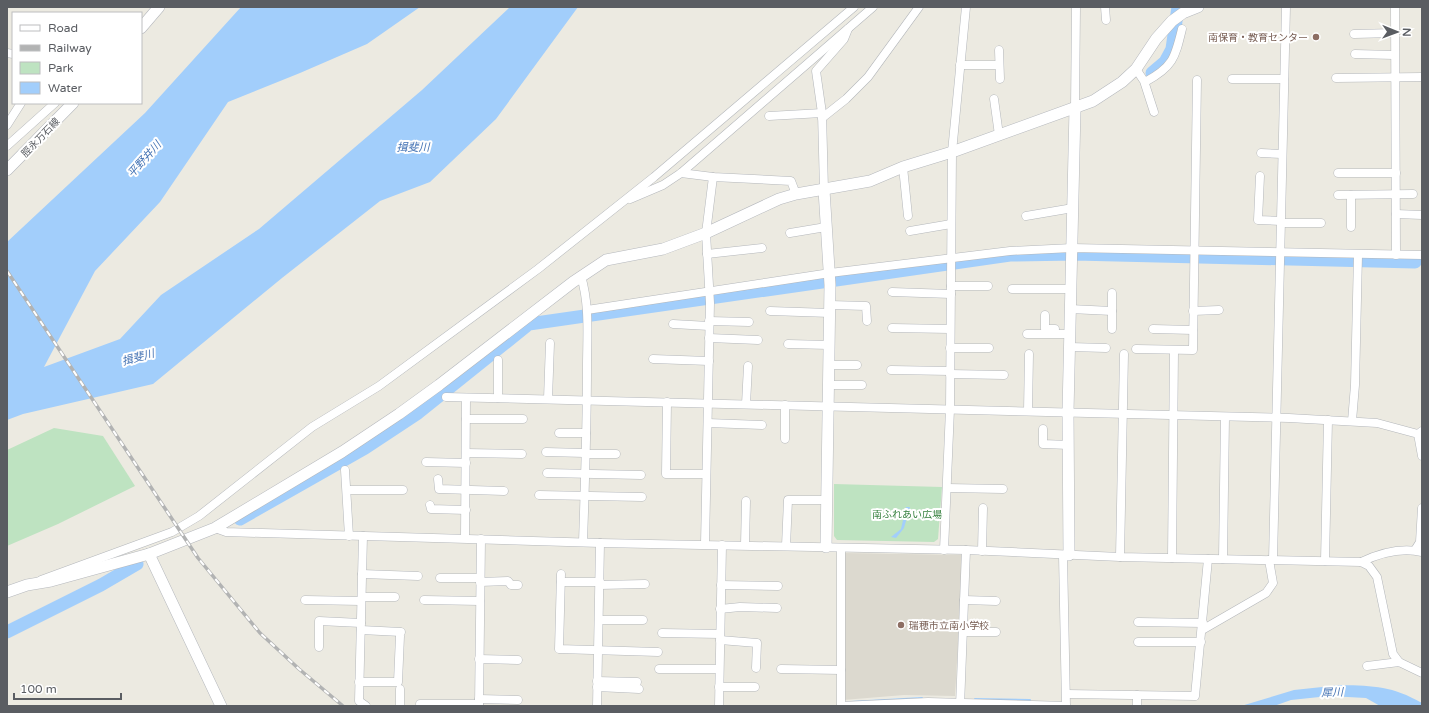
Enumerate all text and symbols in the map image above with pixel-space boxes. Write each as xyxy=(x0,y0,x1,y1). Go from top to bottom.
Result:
legend xyxy=(12,12,142,104)
north arrow xyxy=(1377,12,1417,52)
text: Road xyxy=(48,21,78,35)
text: N xyxy=(1400,28,1413,37)
place label: 南保育・教育センター xyxy=(1208,32,1308,44)
marker: 南保育・教育センター xyxy=(1311,32,1321,42)
text: Railway xyxy=(48,41,92,55)
text: Park xyxy=(48,61,74,75)
text: Water xyxy=(48,81,83,95)
street label: 脛永万石線 xyxy=(19,116,62,160)
water label: 平野井川 xyxy=(125,138,165,180)
water label: 揖斐川 xyxy=(397,141,430,154)
water label: 揖斐川 xyxy=(121,347,157,368)
park label: 南ふれあい広場 xyxy=(872,509,942,521)
marker: 瑞穂市立南小学校 xyxy=(896,620,906,630)
place label: 瑞穂市立南小学校 xyxy=(909,620,989,632)
scale bar xyxy=(14,675,121,701)
text: 100 m xyxy=(20,682,57,696)
water label: 犀川 xyxy=(1321,686,1344,699)

